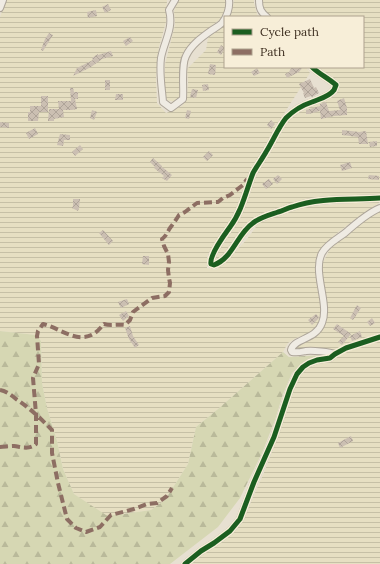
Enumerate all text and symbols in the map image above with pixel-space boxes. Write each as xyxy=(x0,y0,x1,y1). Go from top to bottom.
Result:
legend xyxy=(224,16,364,68)
text: Cycle path xyxy=(260,24,319,39)
text: Path xyxy=(260,44,285,59)

